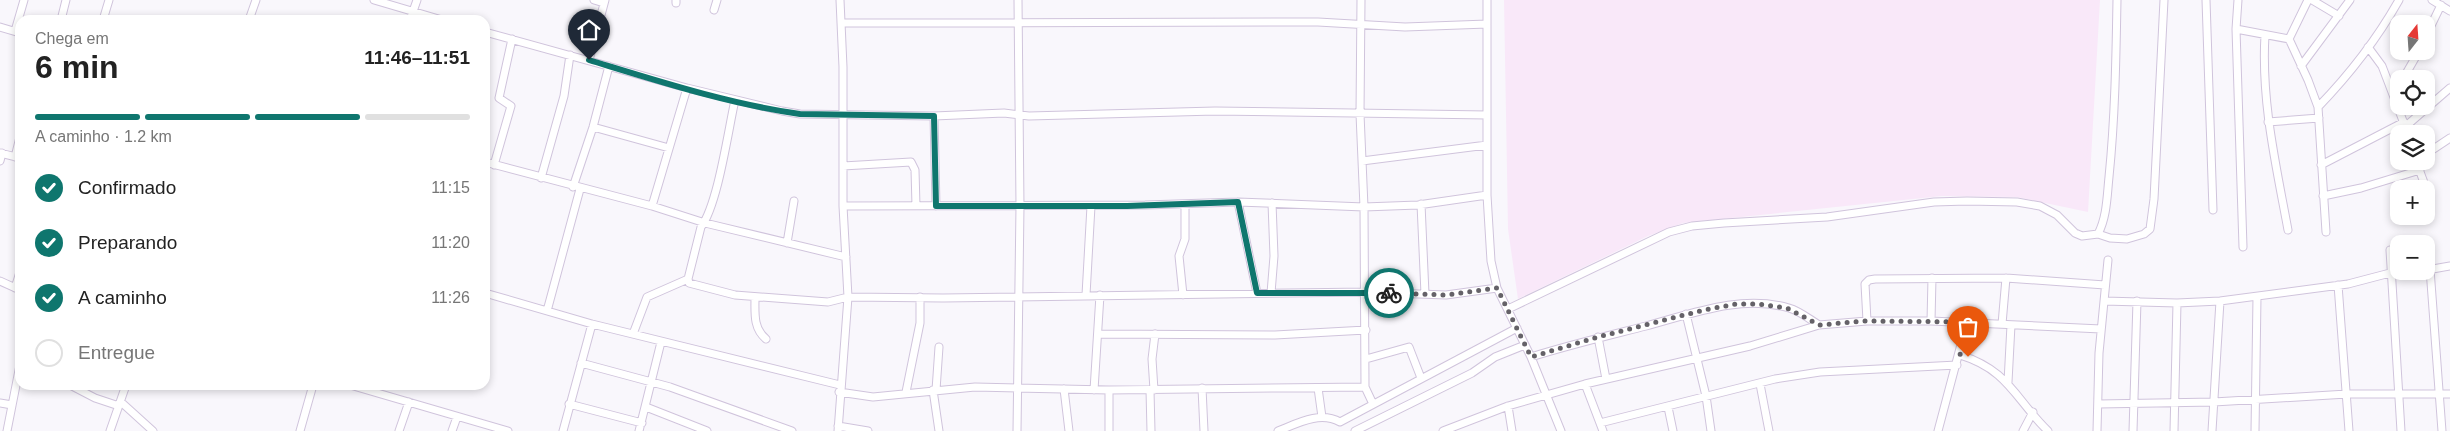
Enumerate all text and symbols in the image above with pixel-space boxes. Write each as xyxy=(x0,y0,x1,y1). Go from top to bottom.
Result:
pin xyxy=(568,9,610,60)
north arrow xyxy=(2390,15,2435,60)
map controls xyxy=(2390,15,2435,280)
icon: home xyxy=(575,16,603,44)
text: Chega em xyxy=(35,30,109,47)
text: 11:46–11:51 xyxy=(364,47,470,68)
text: 6 min xyxy=(35,49,119,85)
button: locate xyxy=(2390,70,2435,115)
button: layers xyxy=(2390,125,2435,170)
text: A caminho · 1.2 km xyxy=(35,128,172,145)
icon: check xyxy=(35,174,63,202)
text: Confirmado xyxy=(78,177,176,198)
text: 11:15 xyxy=(431,179,470,196)
button: + xyxy=(2390,180,2435,225)
icon: check xyxy=(35,229,63,257)
text: Preparando xyxy=(78,232,177,253)
text: 11:20 xyxy=(431,234,470,251)
button: − xyxy=(2390,235,2435,280)
courier xyxy=(1364,268,1414,318)
icon: bike xyxy=(1375,279,1403,307)
icon: check xyxy=(35,284,63,312)
text: A caminho xyxy=(78,287,167,308)
text: 11:26 xyxy=(431,289,470,306)
pin xyxy=(1947,306,1989,357)
icon: bag xyxy=(1954,313,1982,341)
text: Entregue xyxy=(78,342,155,363)

